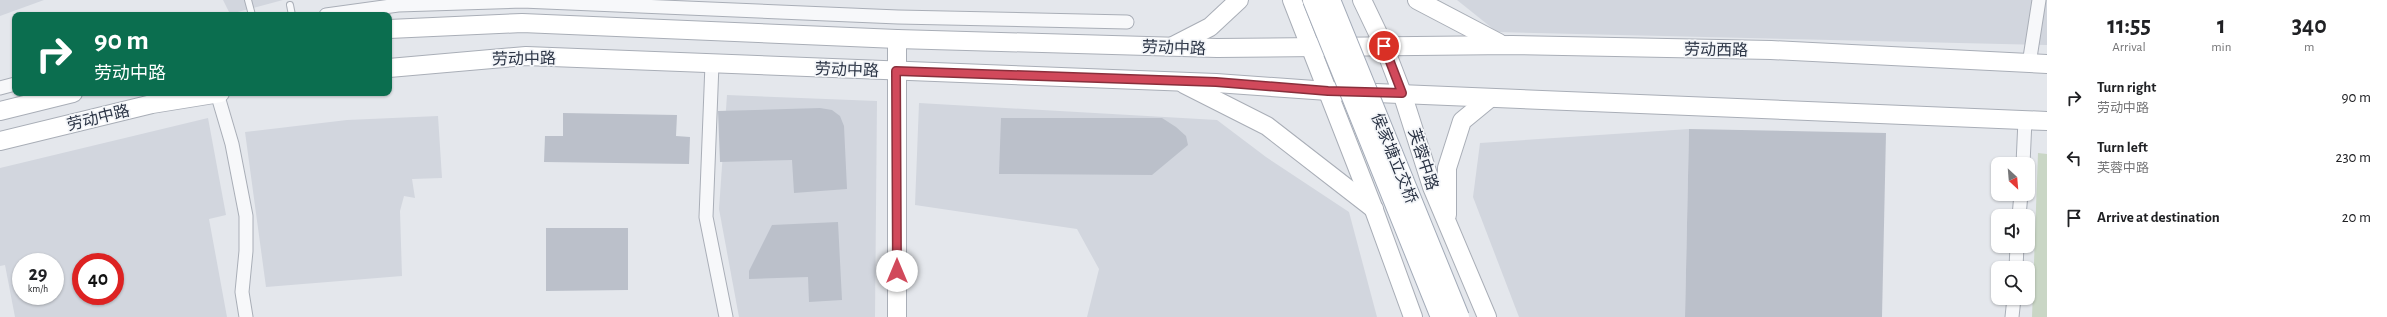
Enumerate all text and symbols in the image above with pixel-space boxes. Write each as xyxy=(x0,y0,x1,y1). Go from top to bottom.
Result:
text: 11:55 xyxy=(2107,14,2151,38)
text: 1 xyxy=(2217,14,2226,38)
text: 340 xyxy=(2292,14,2327,38)
text: 90 m xyxy=(94,27,149,55)
icon: right xyxy=(28,28,80,80)
pin xyxy=(1367,29,1401,63)
icon: arrive xyxy=(1373,35,1395,57)
street label: 劳动中路 xyxy=(1142,38,1206,57)
street label: 劳动西路 xyxy=(1684,40,1748,59)
text: Arrival xyxy=(2112,41,2146,54)
text: min xyxy=(2211,41,2231,54)
text: m xyxy=(2304,41,2314,54)
street label: 劳动中路 xyxy=(492,49,556,68)
street label: 劳动中路 xyxy=(815,60,879,79)
text: 劳动中路 xyxy=(94,65,166,83)
text: Turn right xyxy=(2097,80,2156,95)
icon: right xyxy=(2063,87,2085,109)
text: 90 m xyxy=(2342,90,2371,105)
street label: 劳动中路 xyxy=(65,101,131,133)
text: 劳动中路 xyxy=(2097,102,2149,115)
street label: 侯家塘立交桥 xyxy=(1369,110,1420,206)
street label: 芙蓉中路 xyxy=(1406,126,1441,192)
text: Turn left xyxy=(2097,140,2148,155)
icon: left xyxy=(2063,147,2085,169)
text: 230 m xyxy=(2336,150,2371,165)
north arrow xyxy=(1991,157,2035,201)
map controls xyxy=(1991,157,2035,305)
text: 芙蓉中路 xyxy=(2097,162,2149,175)
icon: arrive xyxy=(2063,207,2085,229)
button: sound xyxy=(1991,209,2035,253)
text: Arrive at destination xyxy=(2097,210,2220,225)
text: 20 m xyxy=(2342,210,2371,225)
position arrow xyxy=(876,250,918,292)
speed limit sign: 40 xyxy=(72,253,124,305)
button: search xyxy=(1991,261,2035,305)
text: 29 xyxy=(28,264,48,284)
text: km/h xyxy=(28,284,48,294)

